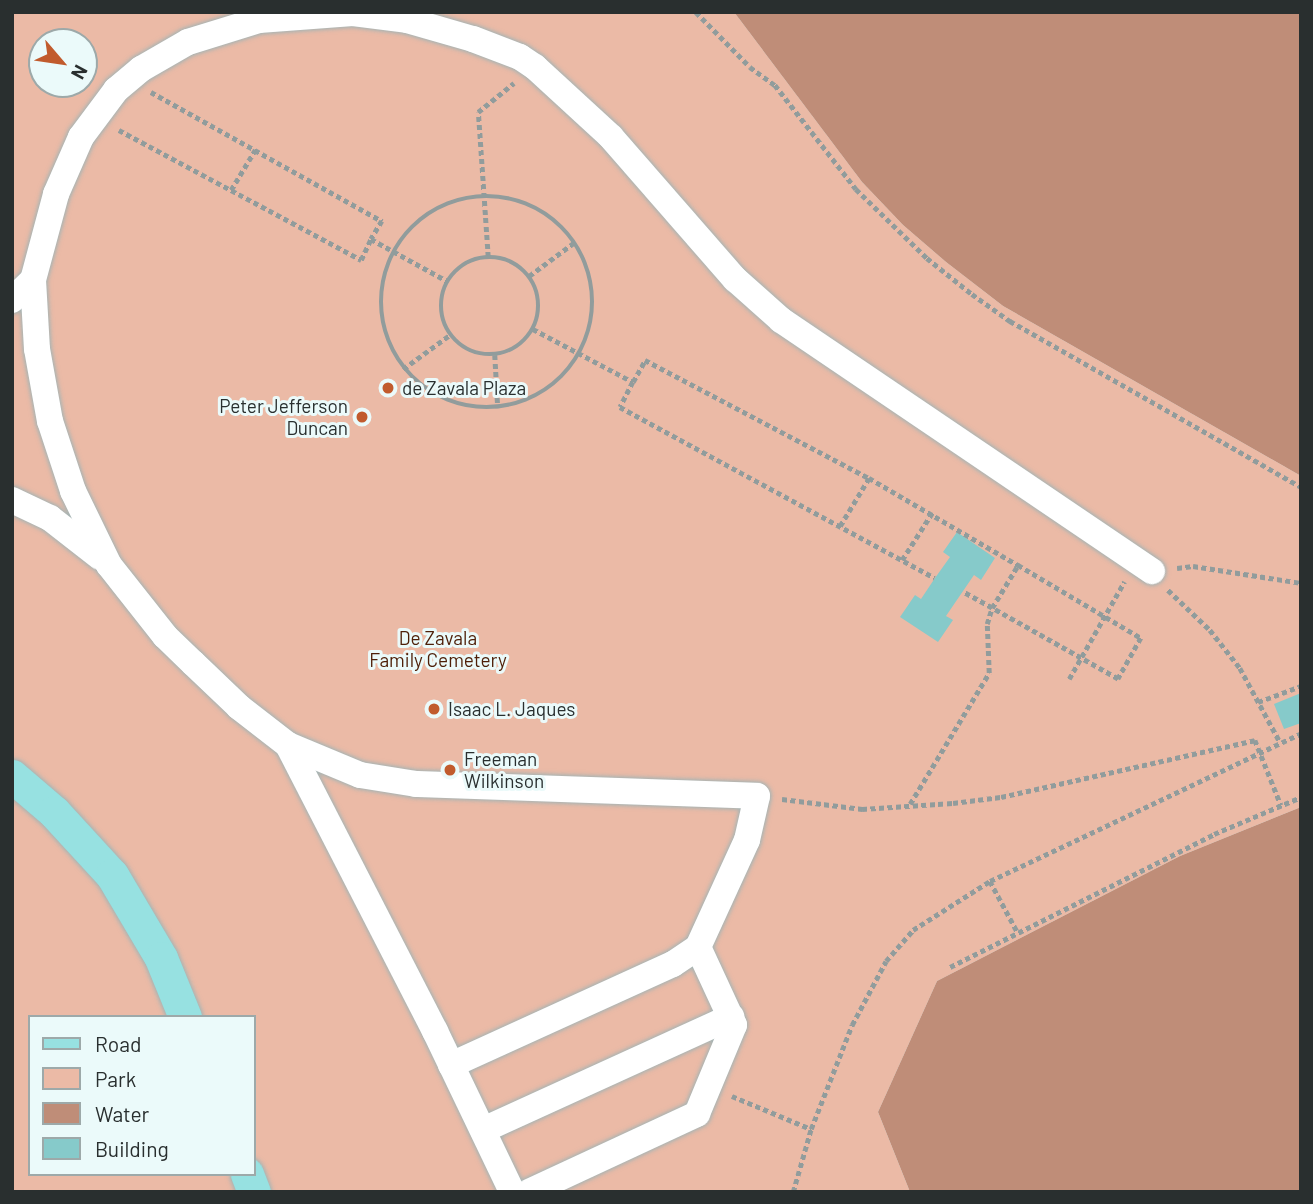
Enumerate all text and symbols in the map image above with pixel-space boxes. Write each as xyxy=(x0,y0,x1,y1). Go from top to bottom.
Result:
north arrow xyxy=(28,28,98,98)
text: N xyxy=(67,61,93,84)
place label: de Zavala Plaza xyxy=(402,377,526,399)
marker: de Zavala Plaza xyxy=(380,380,396,396)
place label: Peter Jefferson Duncan xyxy=(219,395,348,439)
marker: Peter Jefferson Duncan xyxy=(354,409,370,425)
park label: De Zavala Family Cemetery xyxy=(369,627,507,671)
place label: Isaac L. Jaques xyxy=(448,698,575,720)
marker: Isaac L. Jaques xyxy=(426,701,442,717)
place label: Freeman Wilkinson xyxy=(464,748,544,792)
marker: Freeman Wilkinson xyxy=(442,762,458,778)
legend xyxy=(28,1015,256,1176)
text: Road xyxy=(95,1031,141,1056)
text: Park xyxy=(95,1066,136,1091)
text: Water xyxy=(95,1101,149,1126)
text: Building xyxy=(95,1136,169,1161)

